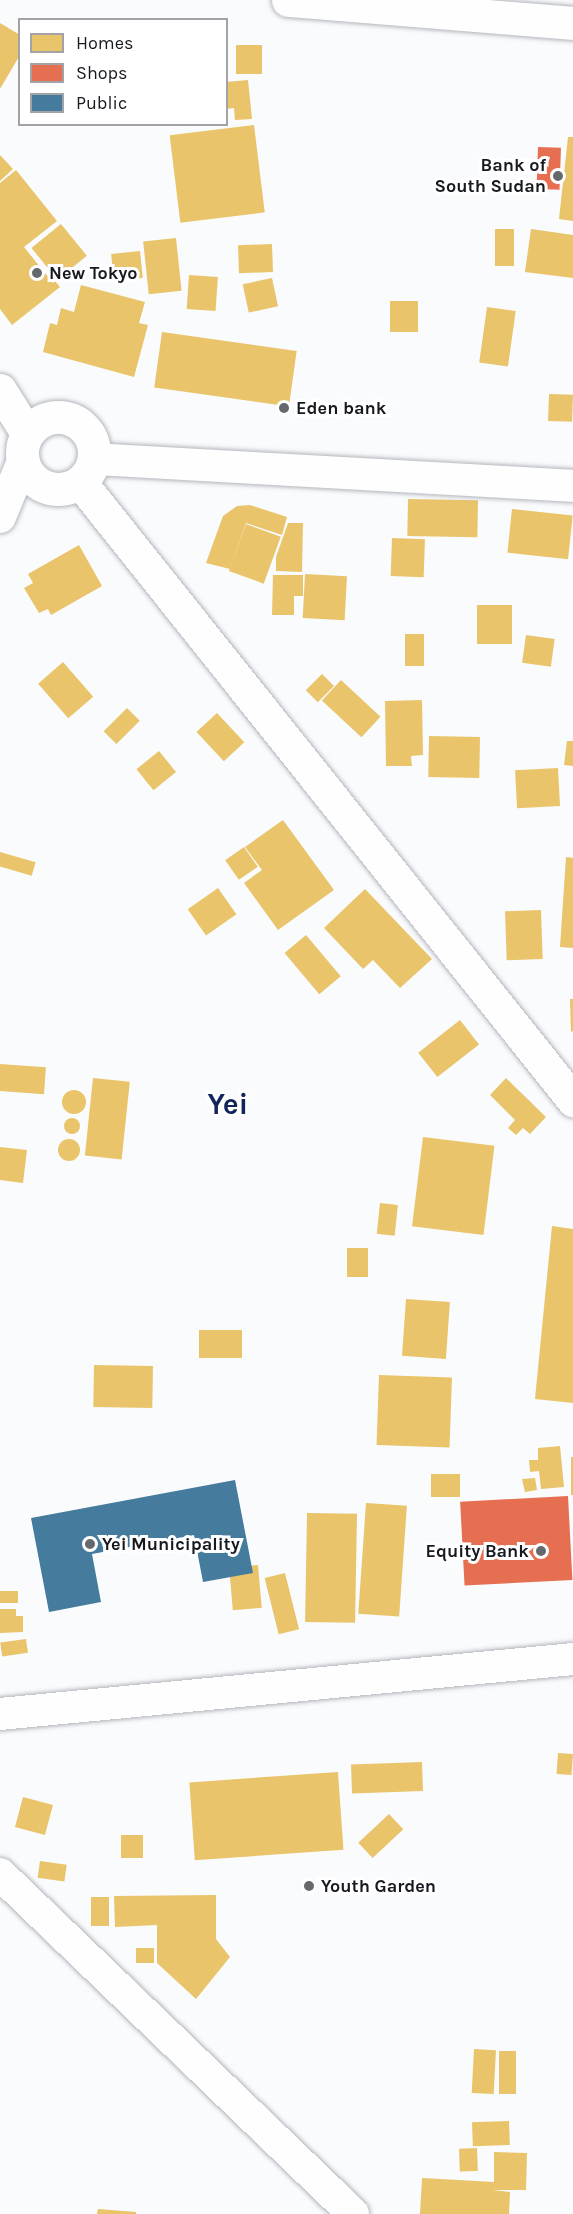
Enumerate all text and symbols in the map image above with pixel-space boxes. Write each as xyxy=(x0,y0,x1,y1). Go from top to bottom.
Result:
legend xyxy=(18,18,228,126)
text: Homes xyxy=(76,32,133,54)
text: Shops xyxy=(76,62,128,84)
text: Public xyxy=(76,92,127,114)
place label: Bank of South Sudan xyxy=(435,155,546,198)
marker: Bank of South Sudan xyxy=(551,169,565,183)
place label: New Tokyo xyxy=(49,262,138,284)
marker: New Tokyo xyxy=(30,266,44,280)
place label: Eden bank xyxy=(296,397,386,419)
marker: Eden bank xyxy=(277,401,291,415)
district label: Yei xyxy=(208,1086,248,1122)
place label: Yei Municipality xyxy=(102,1533,240,1555)
marker: Yei Municipality xyxy=(83,1537,97,1551)
place label: Equity Bank xyxy=(426,1540,529,1562)
marker: Equity Bank xyxy=(534,1544,548,1558)
place label: Youth Garden xyxy=(321,1875,436,1897)
marker: Youth Garden xyxy=(302,1879,316,1893)

